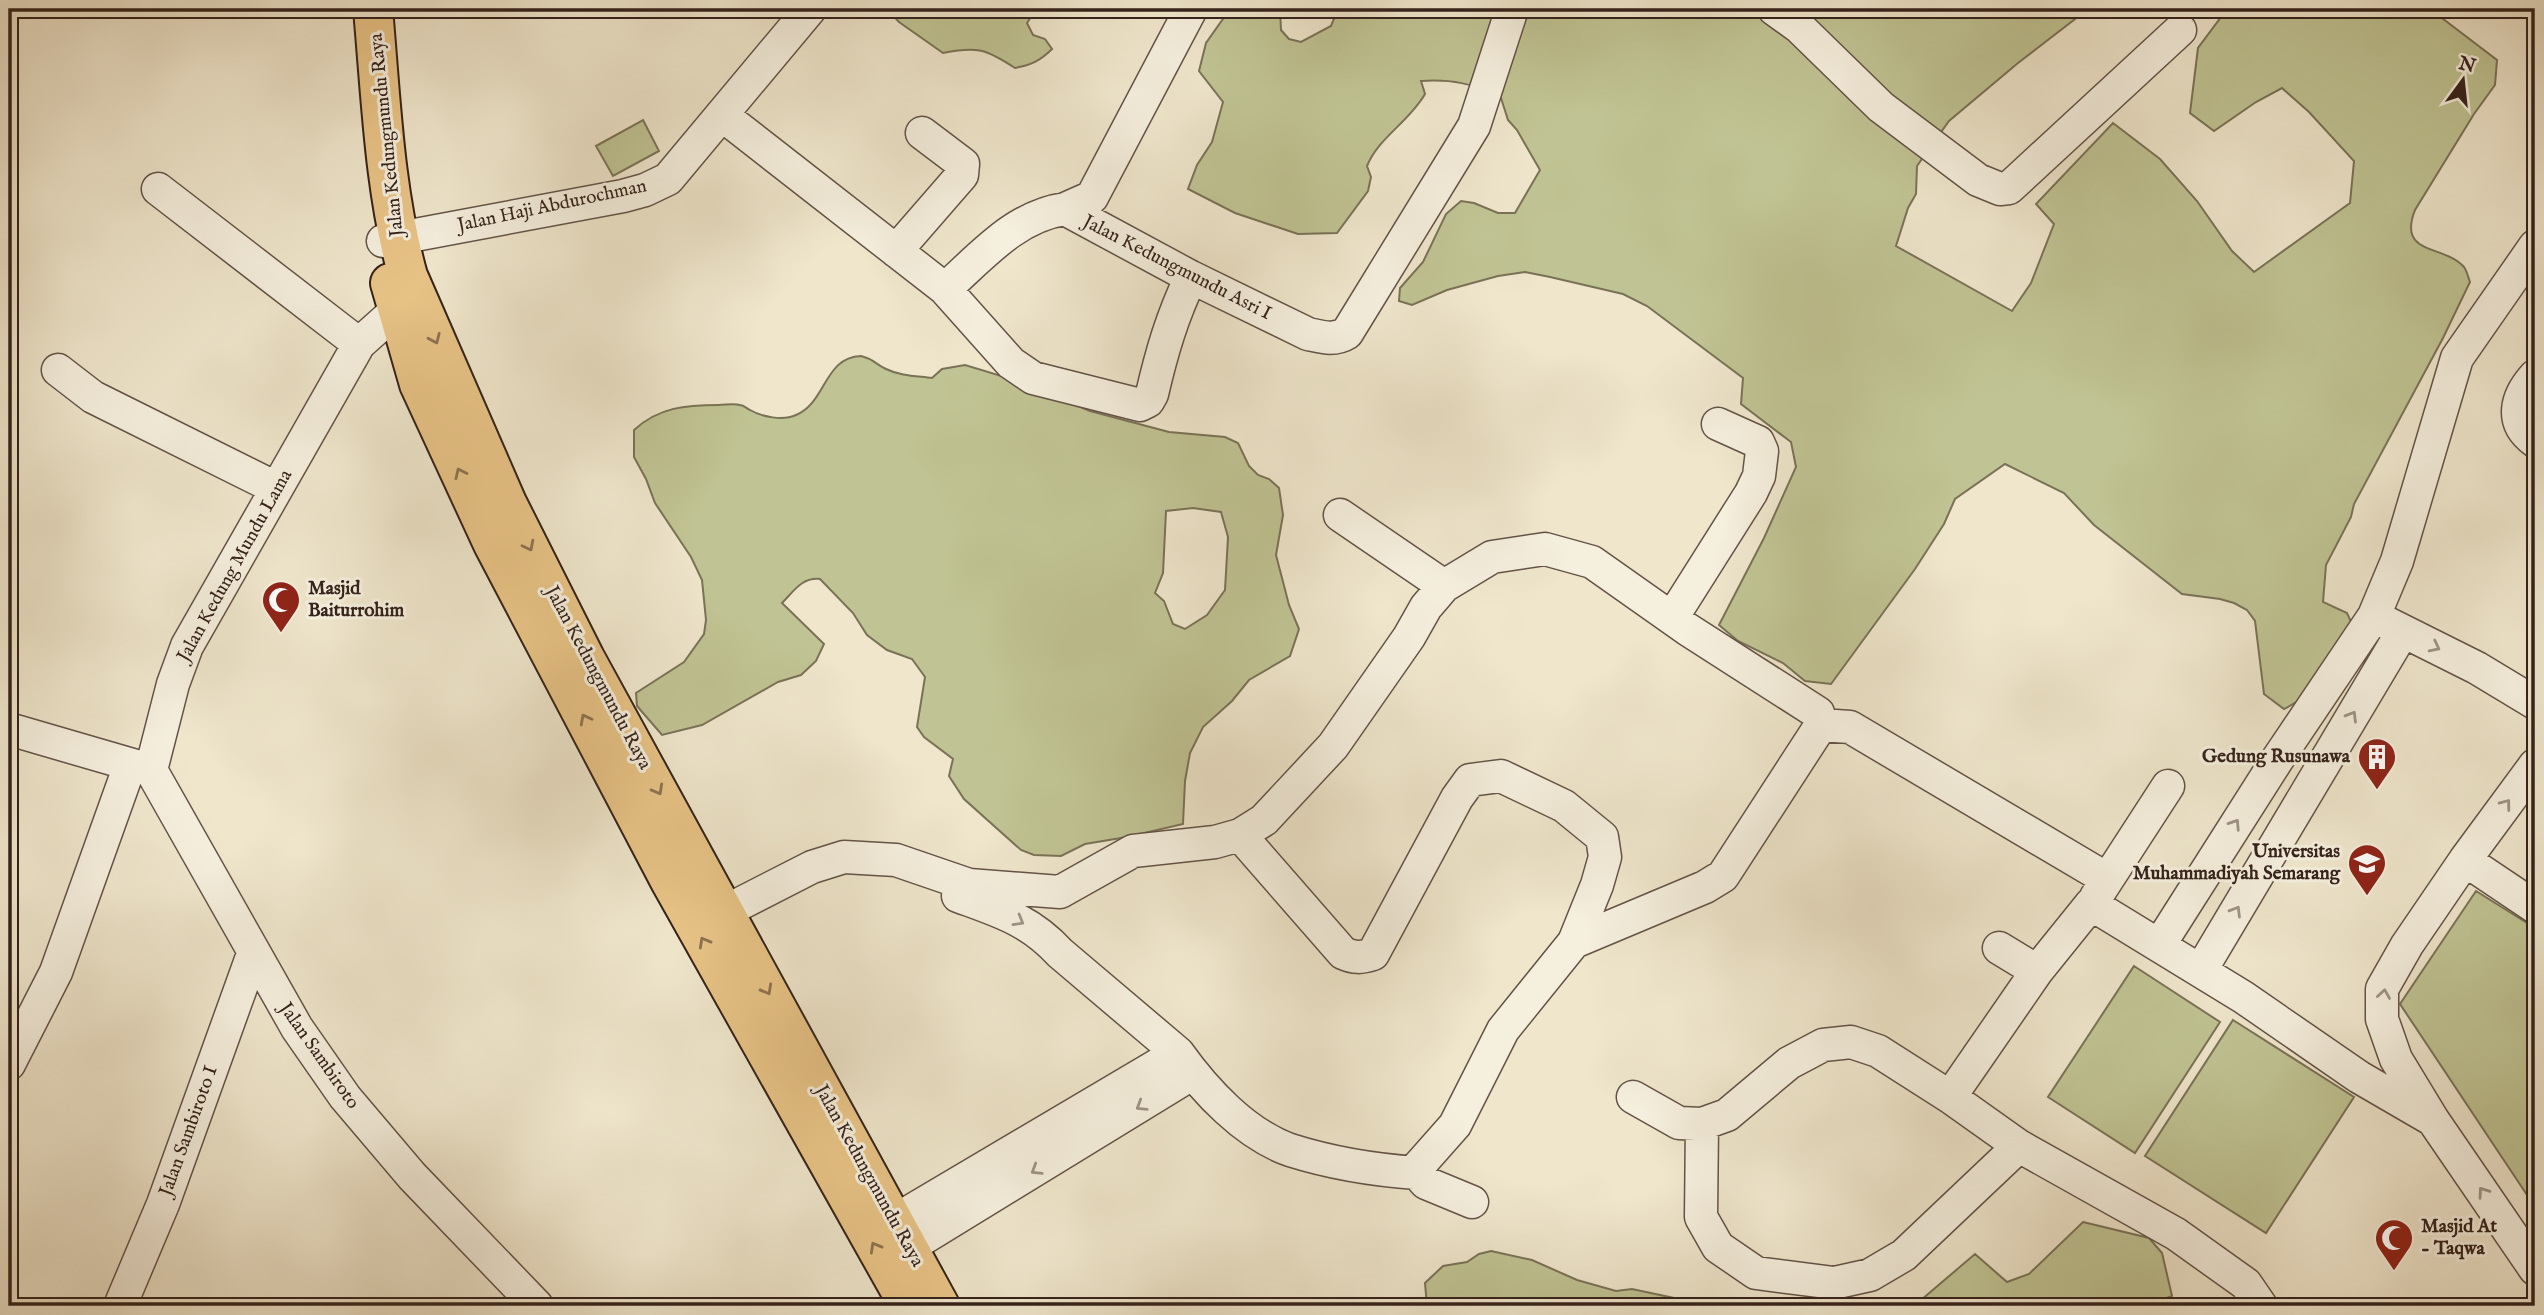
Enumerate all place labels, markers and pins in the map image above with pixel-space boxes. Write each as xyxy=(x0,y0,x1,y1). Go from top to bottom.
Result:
place label: Masjid Baiturrohim xyxy=(308,577,404,623)
mosque icon: Masjid Baiturrohim xyxy=(260,579,302,634)
building icon: Gedung Rusunawa xyxy=(2356,736,2398,791)
place label: Gedung Rusunawa xyxy=(2202,745,2351,769)
place label: Universitas Muhammadiyah Semarang xyxy=(2133,840,2341,886)
school or university icon: Universitas Muhammadiyah Semarang xyxy=(2346,842,2388,897)
place label: Masjid At - Taqwa xyxy=(2421,1215,2497,1261)
mosque icon: Masjid At - Taqwa xyxy=(2373,1217,2415,1272)

